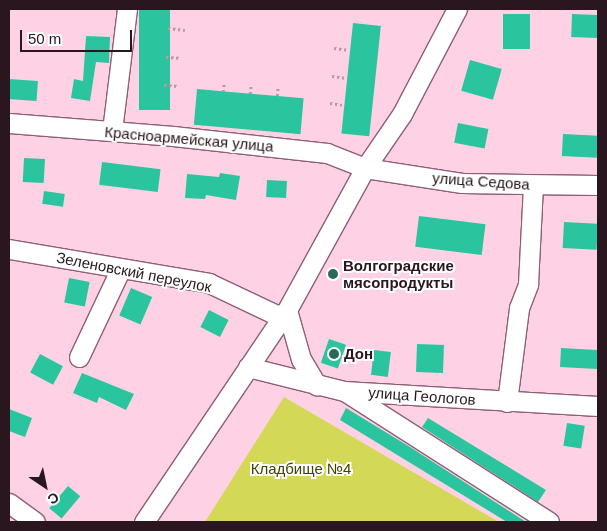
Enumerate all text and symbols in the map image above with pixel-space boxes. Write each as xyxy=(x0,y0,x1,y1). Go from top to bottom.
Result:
scale bar xyxy=(22,20,135,52)
text: 50 m xyxy=(28,30,61,47)
street label: Красноармейская улица xyxy=(104,123,274,155)
street label: улица Седова xyxy=(432,169,530,193)
street label: Зеленовский переулок xyxy=(55,248,213,296)
place label: Волгоградские мясопродукты xyxy=(343,256,454,291)
marker: Волгоградские мясопродукты xyxy=(327,268,339,280)
place label: Дон xyxy=(344,345,373,363)
marker: Дон xyxy=(328,348,340,360)
street label: улица Геологов xyxy=(368,383,476,409)
park label: Кладбище №4 xyxy=(251,460,351,478)
north arrow xyxy=(20,461,70,511)
text: С xyxy=(45,489,62,508)

